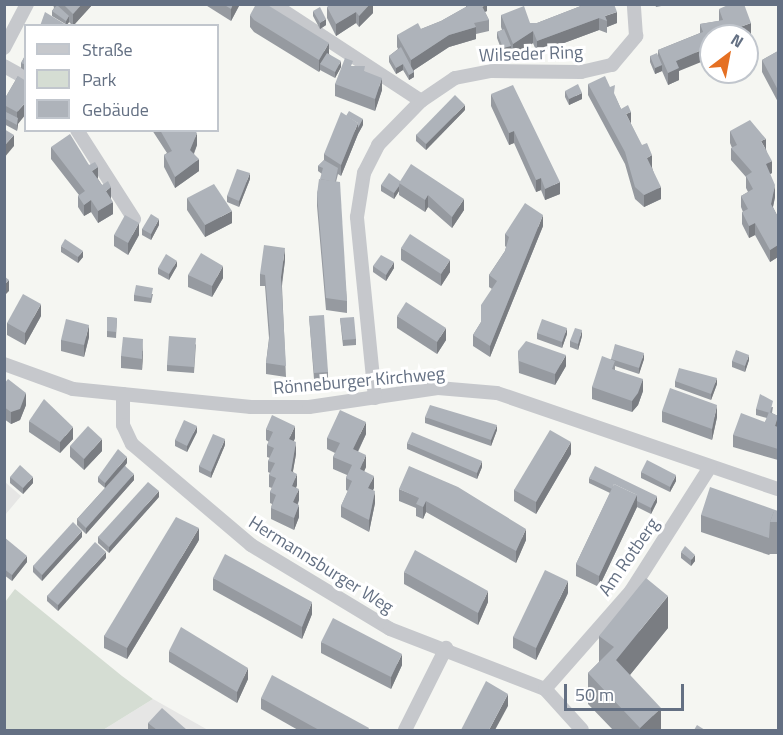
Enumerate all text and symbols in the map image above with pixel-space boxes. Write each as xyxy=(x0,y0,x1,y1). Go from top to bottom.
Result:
legend xyxy=(24,24,219,132)
north arrow xyxy=(699,24,759,84)
text: N xyxy=(726,27,749,54)
text: Straße xyxy=(82,36,133,63)
street label: Wilseder Ring xyxy=(479,41,583,67)
text: Park xyxy=(82,66,116,93)
text: Gebäude xyxy=(82,96,149,123)
street label: Rönneburger Kirchweg xyxy=(272,363,446,399)
street label: Hermannsburger Weg xyxy=(245,512,397,618)
street label: Am Rotberg xyxy=(594,514,664,600)
scale bar xyxy=(567,672,687,710)
text: 50 m xyxy=(575,681,614,708)

